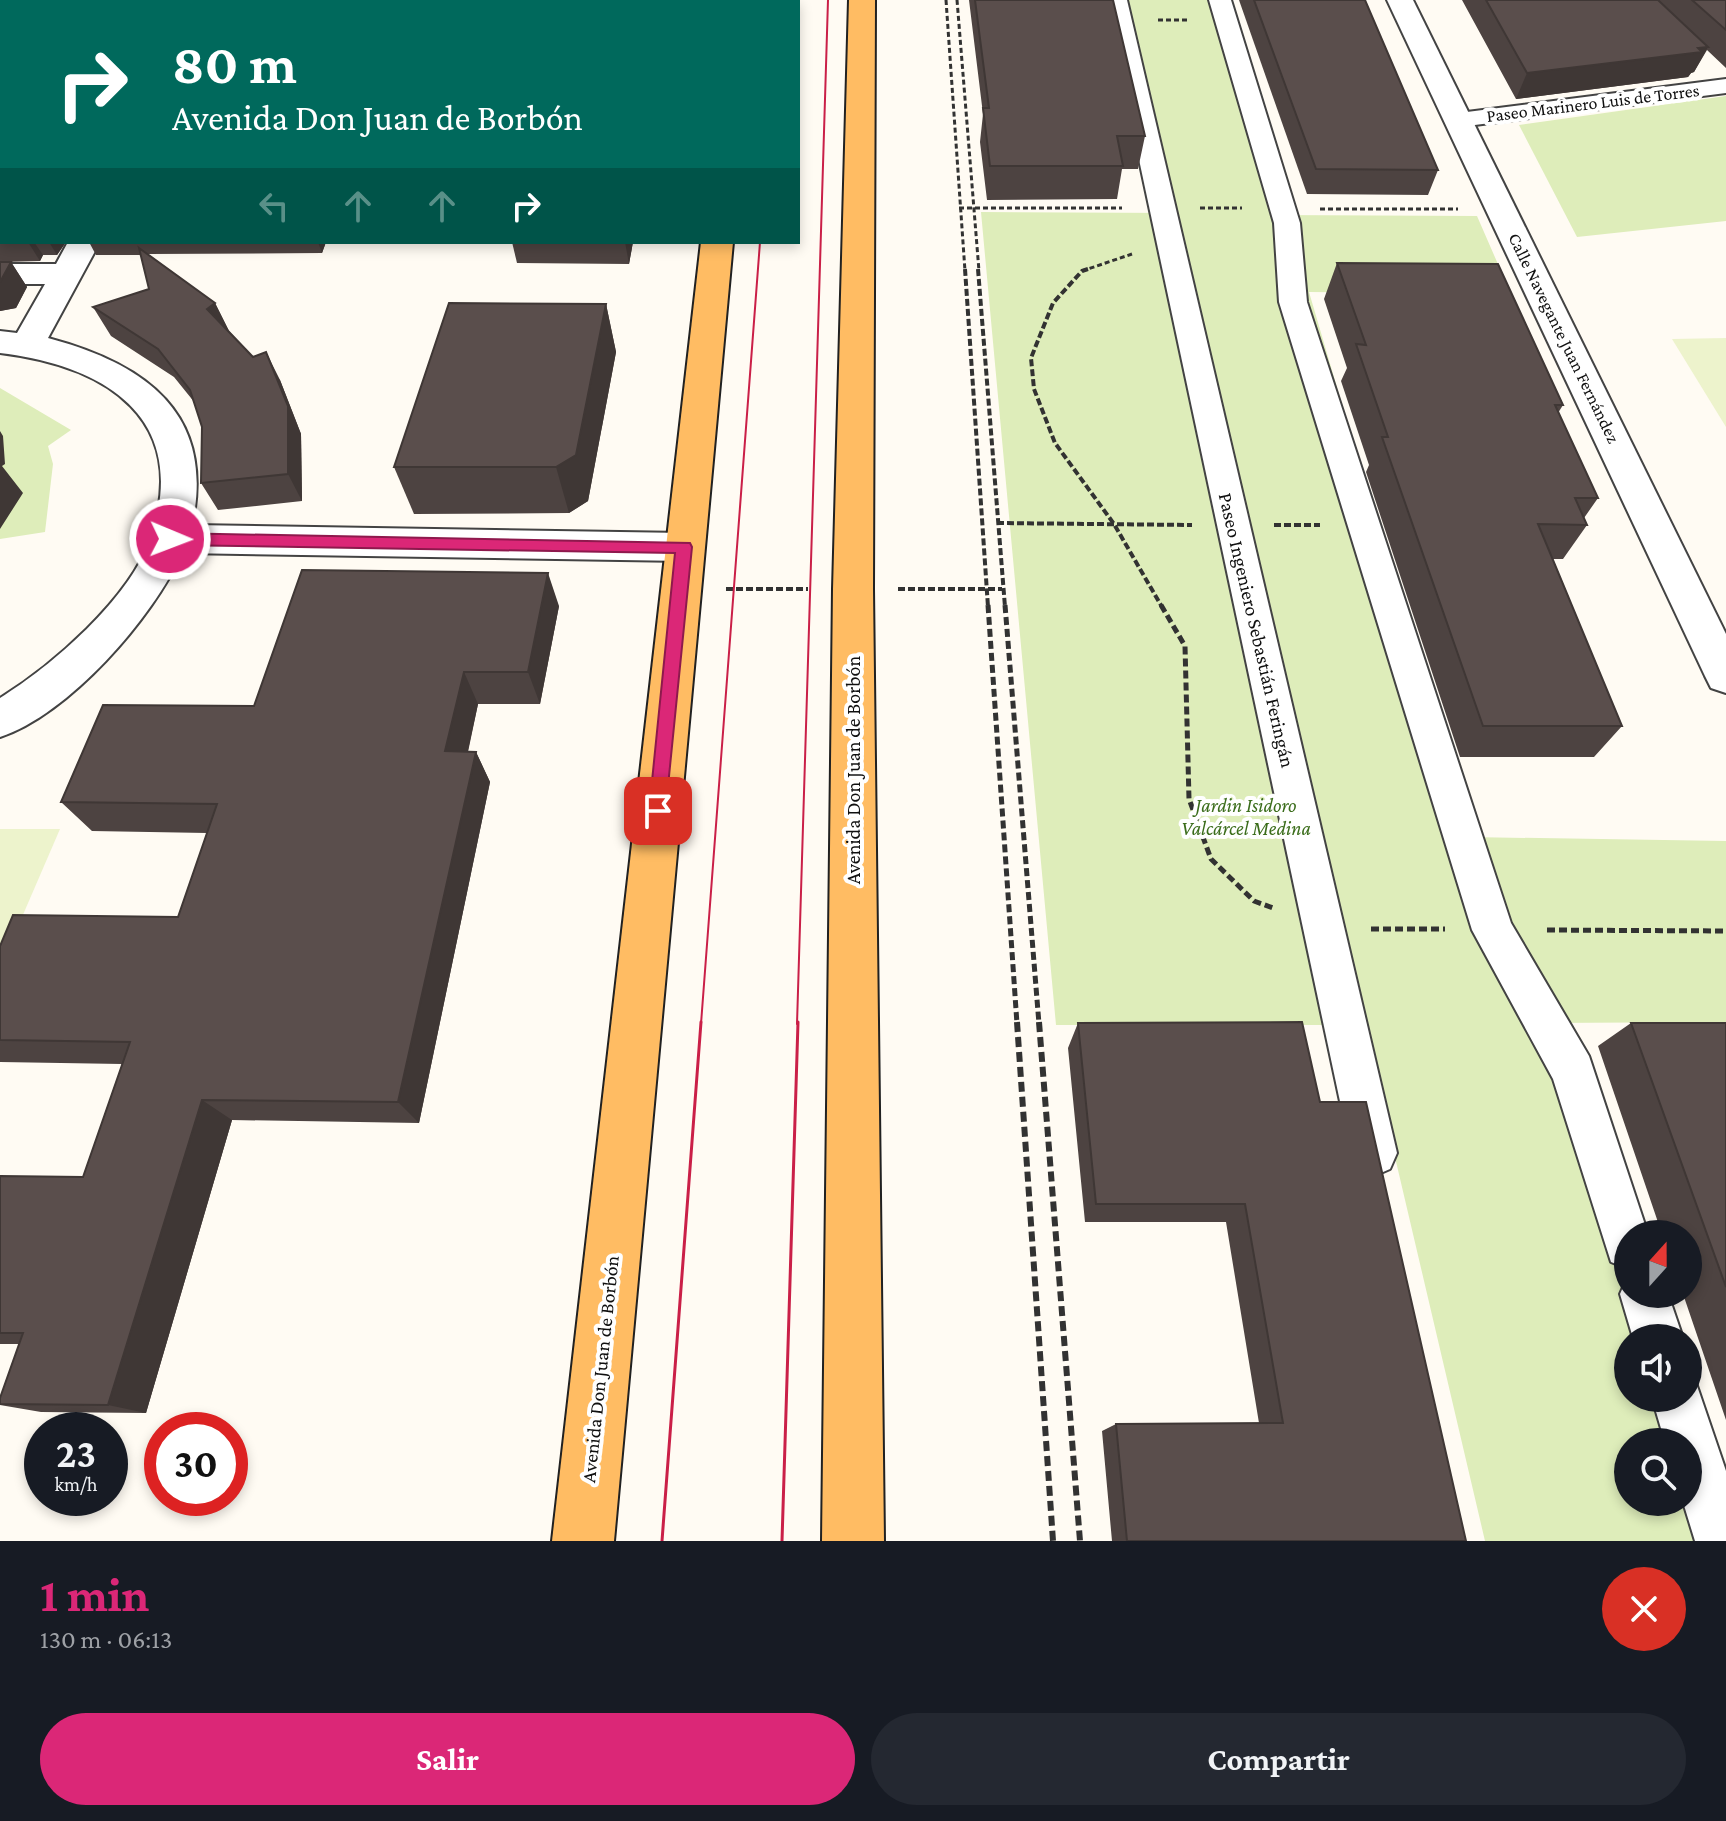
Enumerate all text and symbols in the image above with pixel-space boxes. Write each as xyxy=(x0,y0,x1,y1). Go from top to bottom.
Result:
icon: right xyxy=(40,32,144,136)
text: 80 m xyxy=(172,33,297,95)
street label: Paseo Marinero Luis de Torres xyxy=(1485,80,1701,126)
text: Avenida Don Juan de Borbón xyxy=(172,98,583,138)
icon: left xyxy=(252,184,296,228)
icon: ahead xyxy=(336,184,380,228)
icon: ahead xyxy=(420,184,464,228)
icon: right xyxy=(504,184,548,228)
street label: Calle Navegante Juan Fernández xyxy=(1504,230,1624,447)
street label: Paseo Ingeniero Sebastián Feringán xyxy=(1214,490,1299,770)
position arrow xyxy=(128,497,212,581)
street label: Avenida Don Juan de Borbón xyxy=(842,656,865,884)
pin xyxy=(624,777,692,845)
icon: arrive xyxy=(636,789,680,833)
park label: Jardin Isidoro Valcárcel Medina xyxy=(1181,794,1311,839)
north arrow xyxy=(1614,1220,1702,1308)
map controls xyxy=(1614,1220,1702,1516)
street label: Avenida Don Juan de Borbón xyxy=(577,1254,624,1484)
button: sound xyxy=(1614,1324,1702,1412)
speed limit sign: 30 xyxy=(144,1412,248,1516)
button: search xyxy=(1614,1428,1702,1516)
text: 23 xyxy=(56,1431,96,1476)
text: km/h xyxy=(54,1473,98,1495)
button: close xyxy=(1602,1567,1686,1651)
text: 1 min xyxy=(40,1568,149,1621)
text: 130 m · 06:13 xyxy=(40,1625,172,1654)
button: Salir xyxy=(40,1713,855,1805)
button: Compartir xyxy=(871,1713,1686,1805)

